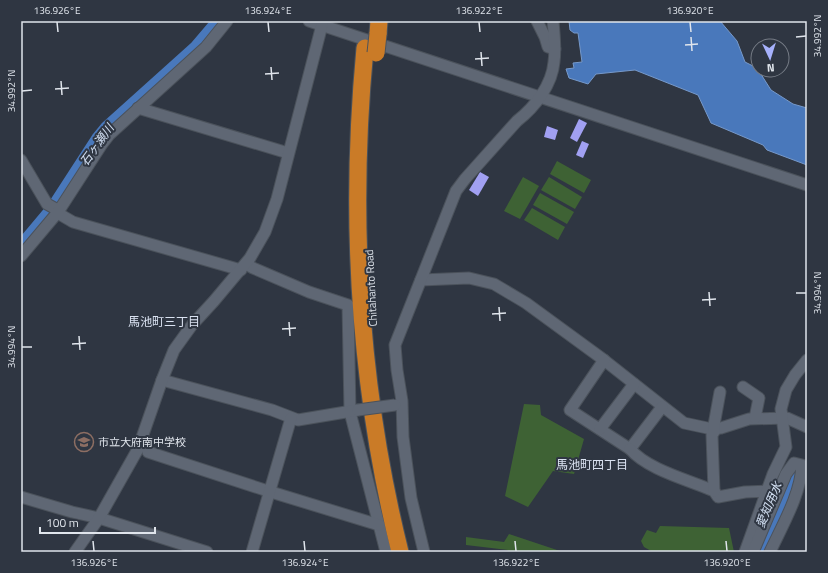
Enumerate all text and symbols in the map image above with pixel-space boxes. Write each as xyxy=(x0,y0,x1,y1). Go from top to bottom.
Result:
text: 136.926°E xyxy=(34,3,81,18)
text: 136.924°E xyxy=(245,3,292,18)
text: 136.922°E xyxy=(456,3,503,18)
text: 136.920°E xyxy=(667,3,714,18)
text: 34.992°N xyxy=(810,15,825,57)
north arrow xyxy=(750,38,790,78)
text: N xyxy=(766,60,775,76)
text: 34.992°N xyxy=(4,70,19,112)
water label: 石ヶ瀬川 xyxy=(75,118,120,170)
street label: Chitahanto Road xyxy=(361,249,381,327)
text: 34.994°N xyxy=(810,272,825,314)
district label: 馬池町三丁目 xyxy=(128,312,200,331)
text: 34.994°N xyxy=(4,326,19,368)
school or university icon: 市立大府南中学校 xyxy=(73,431,95,453)
place label: 市立大府南中学校 xyxy=(98,434,186,450)
district label: 馬池町四丁目 xyxy=(556,455,628,474)
water label: 愛知用水 xyxy=(750,477,787,531)
scale bar xyxy=(40,509,155,535)
text: 100 m xyxy=(46,513,79,532)
text: 136.926°E xyxy=(71,555,118,570)
text: 136.924°E xyxy=(282,555,329,570)
text: 136.922°E xyxy=(493,555,540,570)
text: 136.920°E xyxy=(704,555,751,570)

